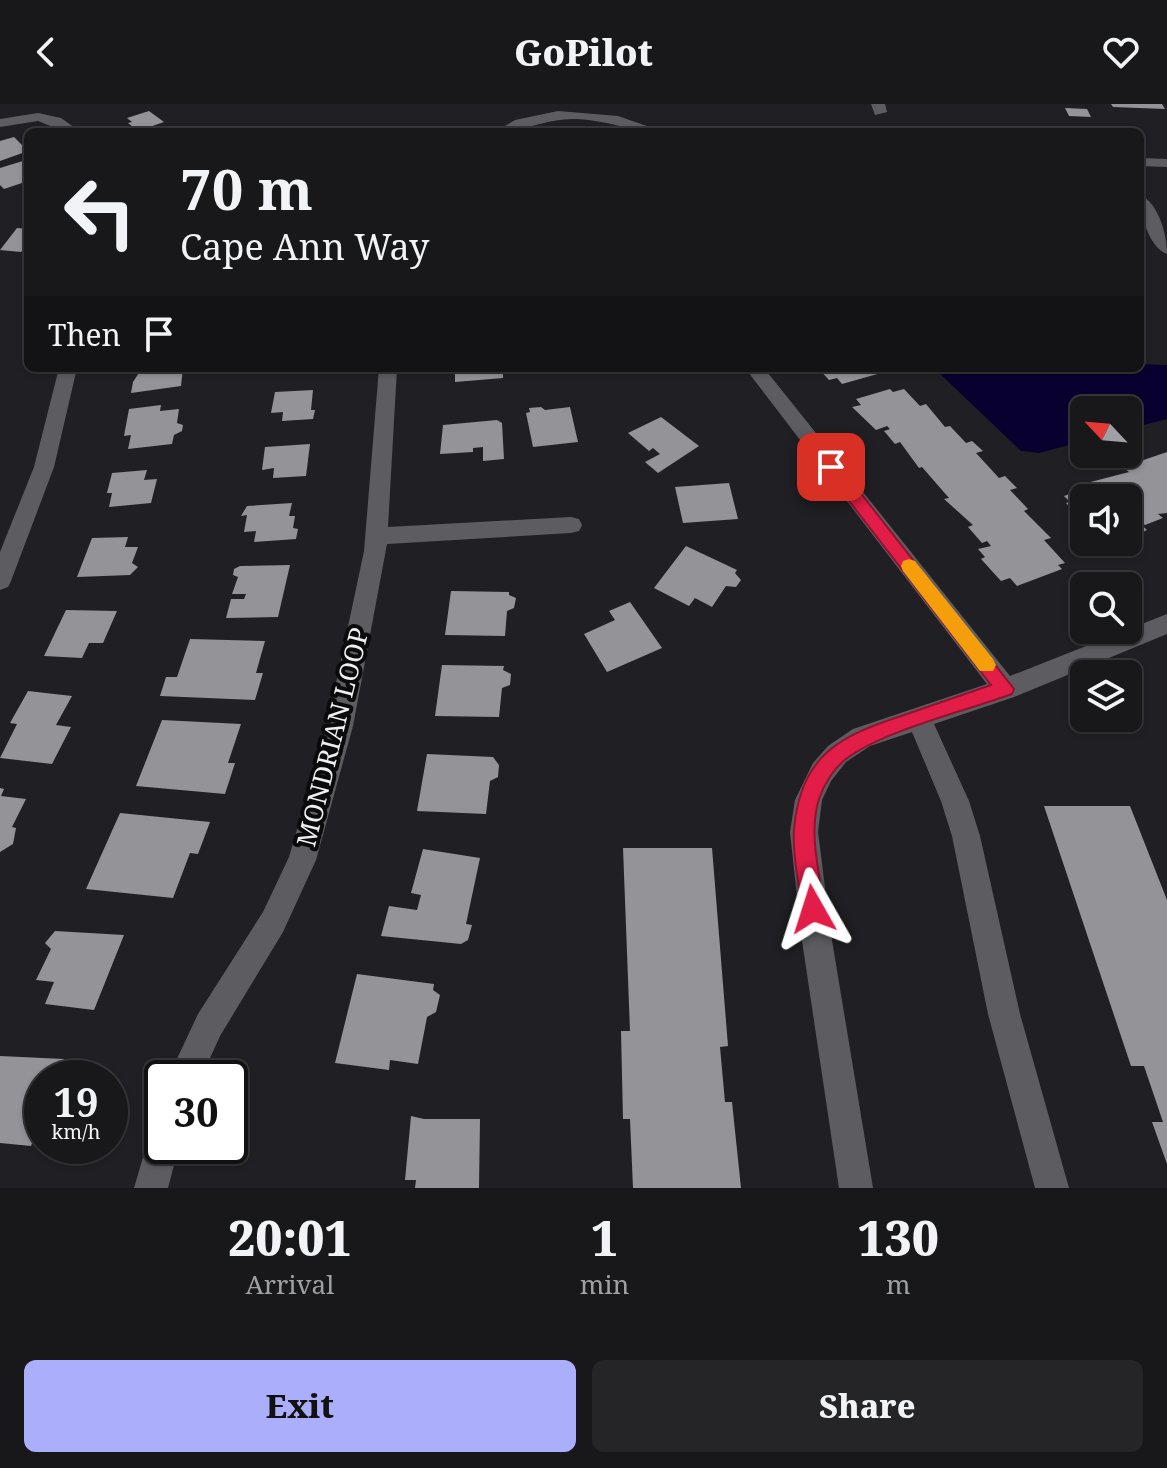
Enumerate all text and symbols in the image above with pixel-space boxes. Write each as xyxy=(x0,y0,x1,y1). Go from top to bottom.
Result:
text: GoPilot xyxy=(514,28,653,77)
icon: back xyxy=(24,30,68,74)
icon: heart xyxy=(1099,30,1143,74)
text: 70 m xyxy=(180,150,313,226)
icon: left xyxy=(48,160,152,264)
text: Cape Ann Way xyxy=(180,222,429,271)
icon: arrive xyxy=(137,312,181,356)
text: Then xyxy=(48,314,121,355)
north arrow xyxy=(1070,396,1142,468)
map controls xyxy=(1070,396,1142,732)
pin xyxy=(797,433,865,501)
icon: arrive xyxy=(809,445,853,489)
button: sound xyxy=(1070,484,1142,556)
button: search xyxy=(1070,572,1142,644)
street label: MONDRIAN LOOP xyxy=(287,624,377,850)
button: layers xyxy=(1070,660,1142,732)
position arrow xyxy=(771,867,855,951)
speed limit sign: 30 xyxy=(144,1060,248,1164)
text: 19 xyxy=(53,1074,99,1129)
text: km/h xyxy=(51,1118,101,1145)
text: 20:01 xyxy=(228,1205,352,1270)
text: 1 xyxy=(591,1205,618,1270)
text: 130 xyxy=(857,1205,939,1270)
text: Arrival xyxy=(245,1266,334,1302)
text: min xyxy=(580,1266,629,1302)
text: m xyxy=(886,1266,910,1302)
button: Exit xyxy=(24,1360,576,1452)
button: Share xyxy=(592,1360,1143,1452)

